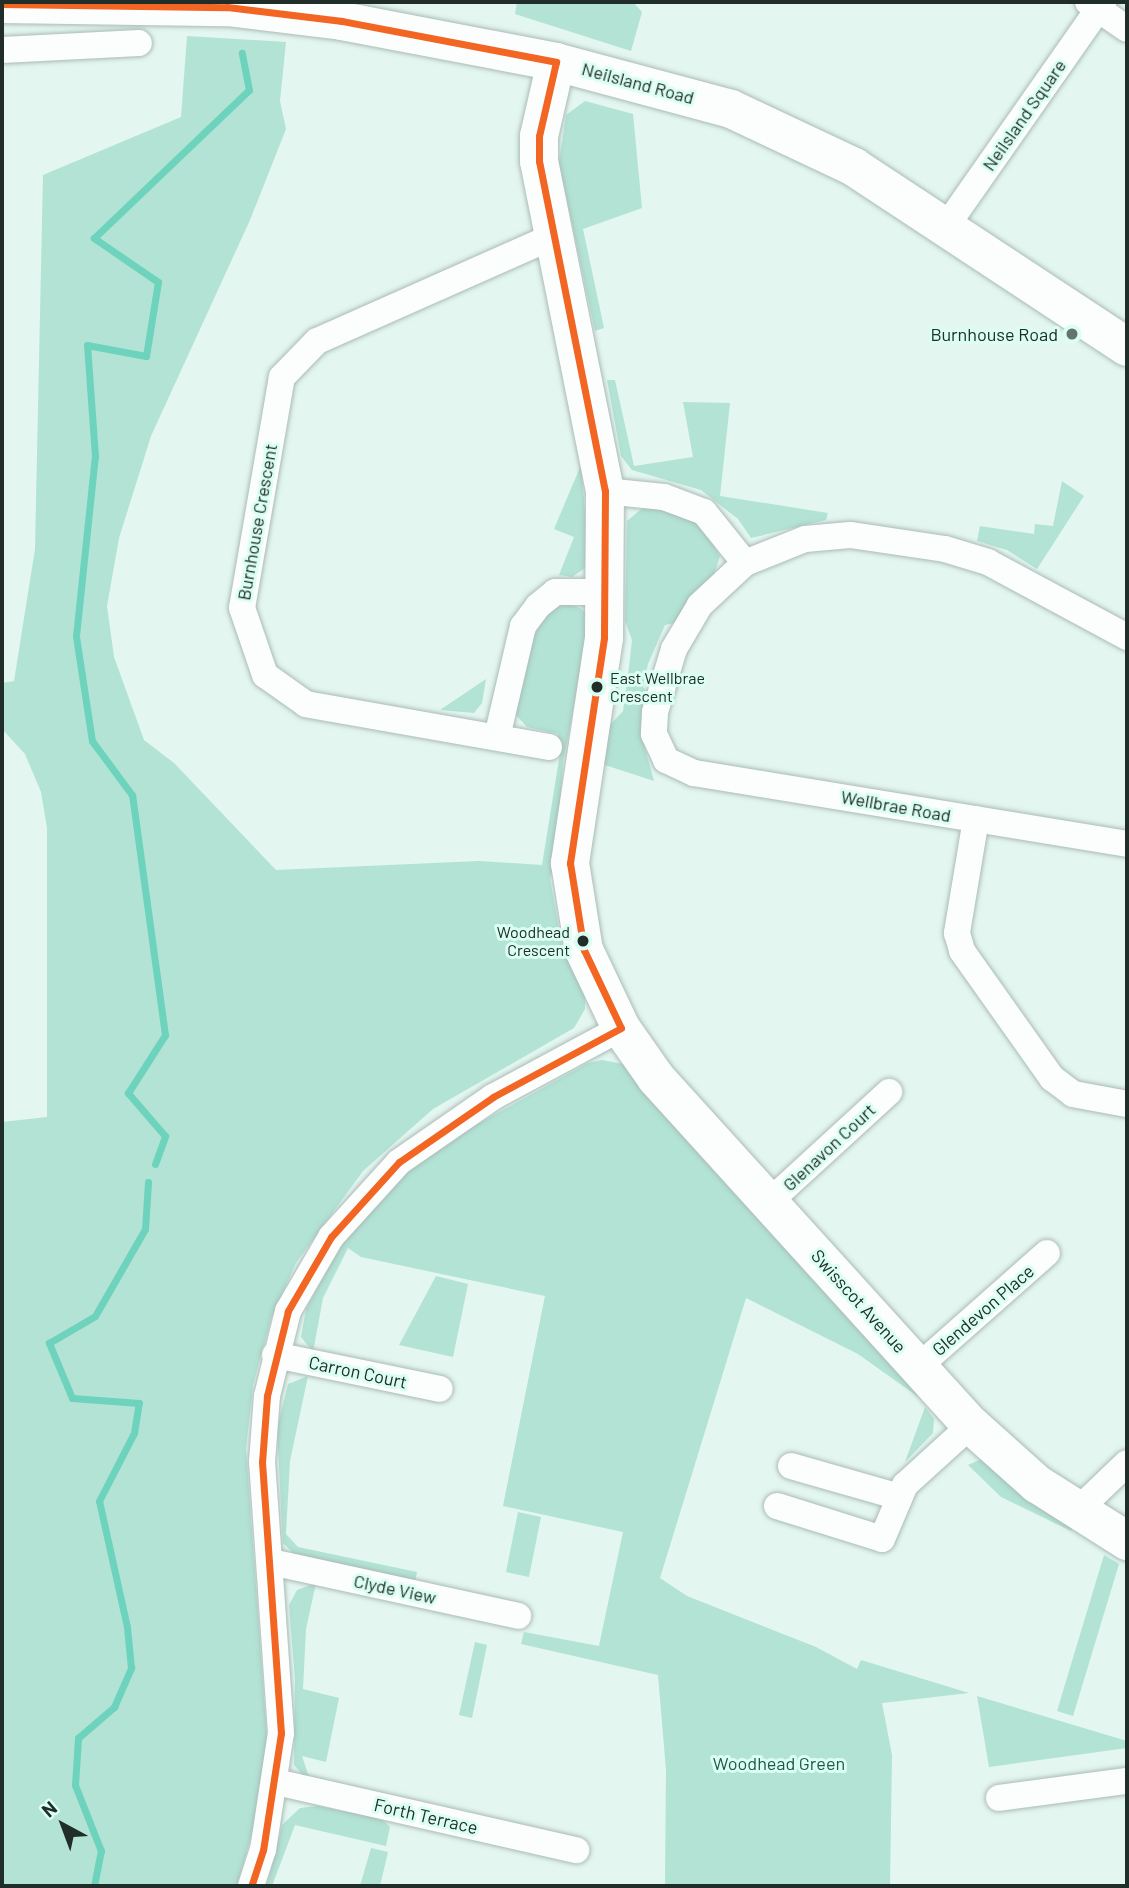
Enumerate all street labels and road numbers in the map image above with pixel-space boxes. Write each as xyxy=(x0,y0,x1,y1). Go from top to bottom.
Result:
street label: Neilsland Square xyxy=(978,55,1070,175)
street label: Neilsland Road xyxy=(580,58,696,108)
street label: Burnhouse Crescent xyxy=(233,442,281,602)
street label: Wellbrae Road xyxy=(839,786,953,826)
street label: Glenavon Court xyxy=(778,1099,880,1195)
street label: Swisscot Avenue xyxy=(807,1245,911,1357)
street label: Glendevon Place xyxy=(928,1260,1038,1360)
street label: Carron Court xyxy=(307,1351,409,1393)
street label: Clyde View xyxy=(352,1570,438,1608)
street label: Forth Terrace xyxy=(372,1794,480,1838)

